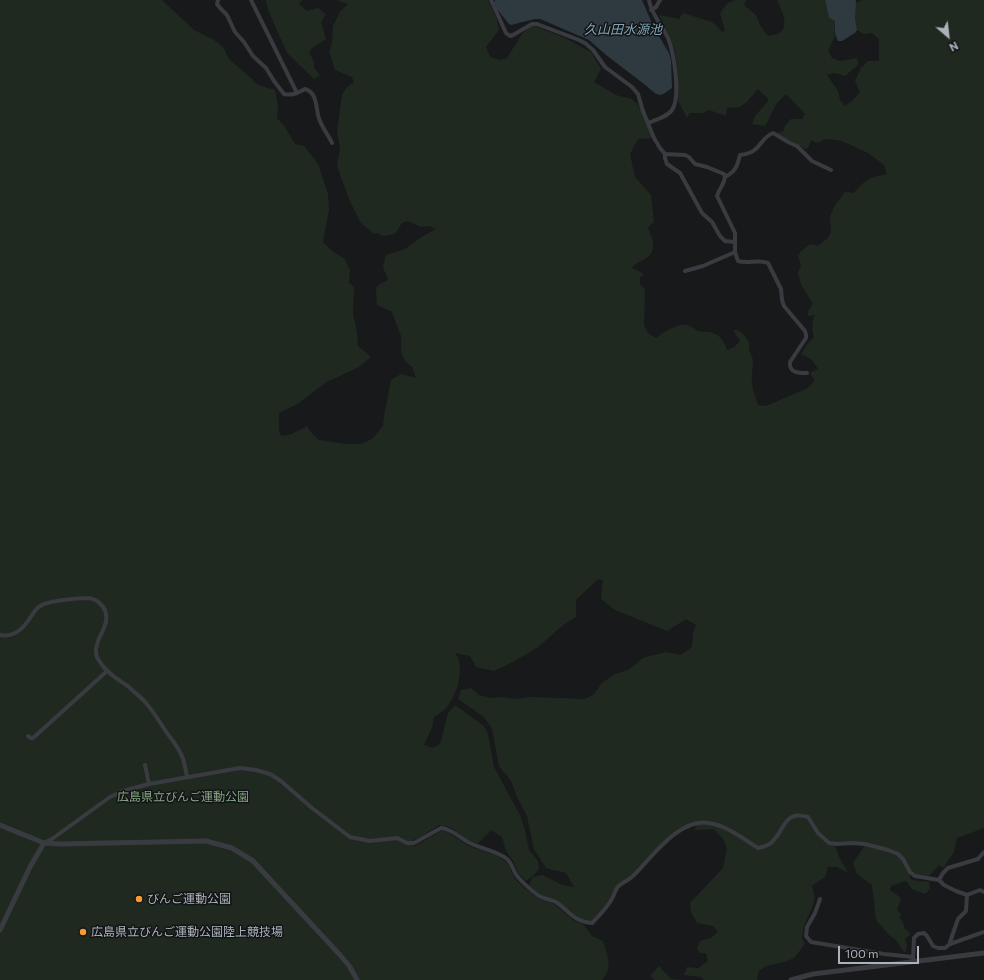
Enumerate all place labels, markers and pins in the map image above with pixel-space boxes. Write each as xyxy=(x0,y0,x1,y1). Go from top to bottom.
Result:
place label: びんご運動公園 xyxy=(147,892,231,906)
marker: びんご運動公園 xyxy=(134,894,144,904)
place label: 広島県立びんご運動公園陸上競技場 xyxy=(91,925,283,939)
marker: 広島県立びんご運動公園陸上競技場 xyxy=(78,927,88,937)

